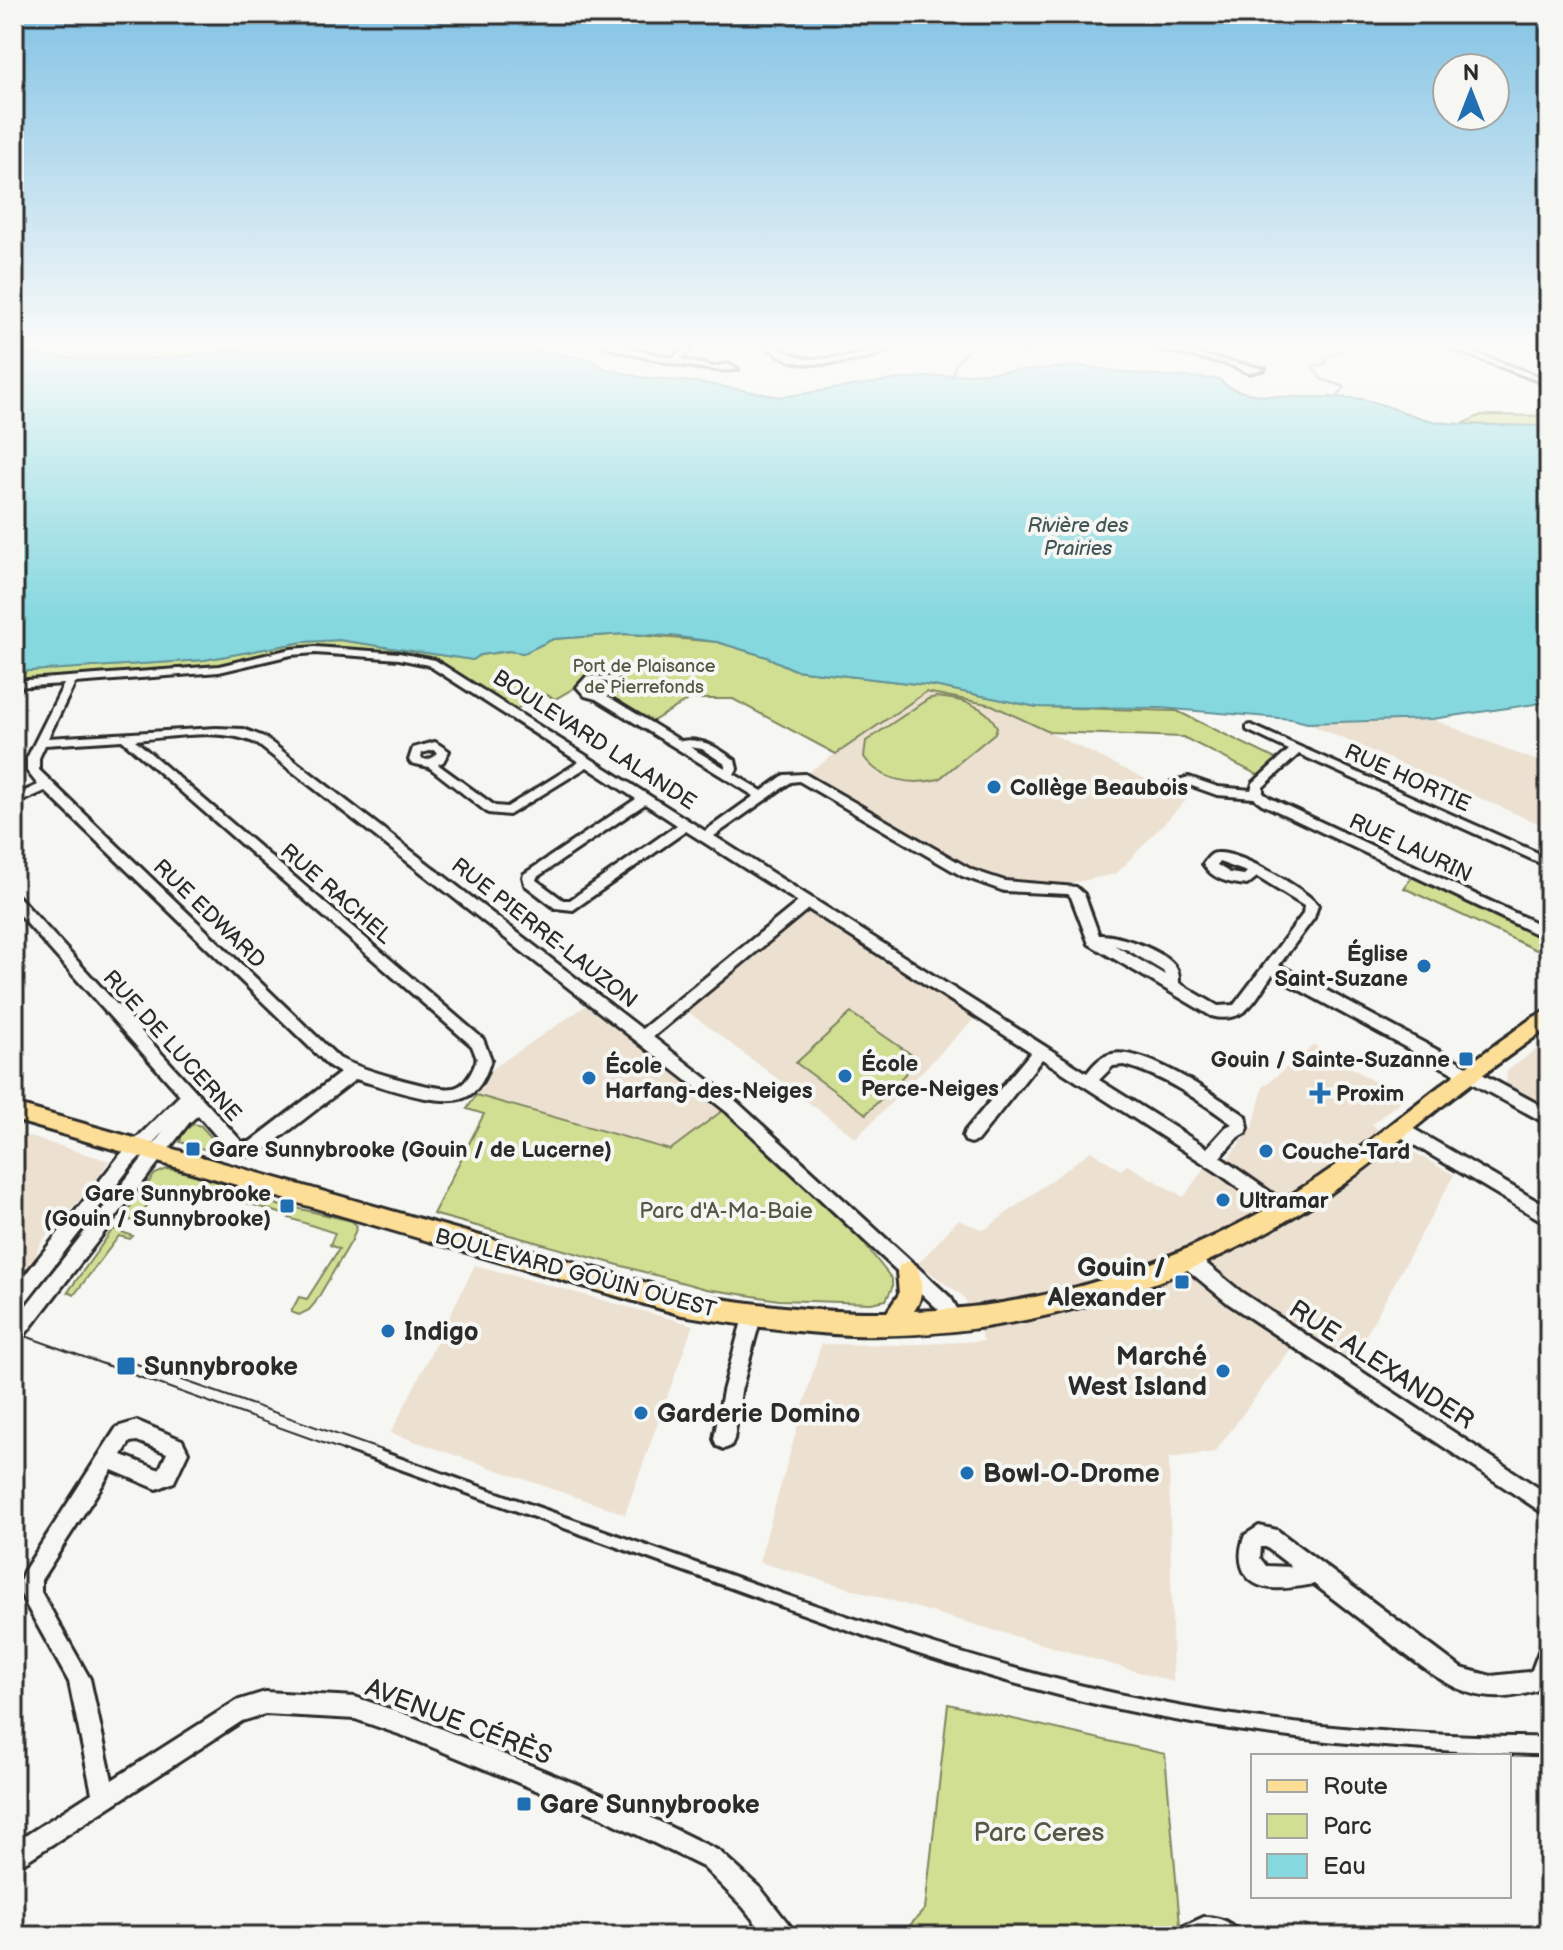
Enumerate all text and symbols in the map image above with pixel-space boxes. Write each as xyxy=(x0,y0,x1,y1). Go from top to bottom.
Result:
north arrow xyxy=(1431,52,1511,132)
text: N xyxy=(1463,60,1479,87)
water label: Rivière des Prairies xyxy=(1028,514,1128,561)
park label: Port de Plaisance de Pierrefonds xyxy=(573,656,716,698)
street label: BOULEVARD LALANDE xyxy=(487,664,701,816)
street label: RUE HORTIE xyxy=(1340,739,1475,818)
place label: Collège Beaubois xyxy=(1010,775,1188,802)
marker: Collège Beaubois xyxy=(985,778,1003,796)
street label: RUE LAURIN xyxy=(1344,808,1476,889)
street label: RUE RACHEL xyxy=(275,838,398,950)
street label: RUE PIERRE-LAUZON xyxy=(446,852,642,1014)
street label: RUE EDWARD xyxy=(147,854,271,974)
place label: Église Saint-Suzane xyxy=(1274,939,1408,993)
marker: Église Saint-Suzane xyxy=(1415,957,1433,975)
street label: RUE DE LUCERNE xyxy=(97,965,247,1127)
place label: Gouin / Sainte-Suzanne xyxy=(1211,1047,1450,1074)
place label: École Perce-Neiges xyxy=(861,1049,999,1103)
marker: Gouin / Sainte-Suzanne xyxy=(1457,1050,1475,1068)
place label: École Harfang-des-Neiges xyxy=(605,1051,813,1105)
marker: École Perce-Neiges xyxy=(836,1067,854,1085)
marker: École Harfang-des-Neiges xyxy=(580,1069,598,1087)
place label: Proxim xyxy=(1336,1081,1404,1108)
marker: Proxim xyxy=(1311,1084,1329,1102)
place label: Gare Sunnybrooke (Gouin / de Lucerne) xyxy=(209,1137,612,1164)
place label: Couche-Tard xyxy=(1282,1139,1410,1166)
marker: Gare Sunnybrooke (Gouin / de Lucerne) xyxy=(184,1140,202,1158)
marker: Couche-Tard xyxy=(1257,1142,1275,1160)
place label: Gare Sunnybrooke (Gouin / Sunnybrooke) xyxy=(44,1181,271,1233)
place label: Ultramar xyxy=(1239,1188,1329,1215)
marker: Ultramar xyxy=(1214,1191,1232,1209)
marker: Gare Sunnybrooke (Gouin / Sunnybrooke) xyxy=(278,1197,296,1215)
park label: Parc d'A-Ma-Baie xyxy=(639,1198,813,1225)
street label: BOULEVARD GOUIN OUEST xyxy=(432,1223,719,1324)
place label: Gouin / Alexander xyxy=(1047,1253,1167,1314)
marker: Gouin / Alexander xyxy=(1173,1273,1191,1291)
street label: RUE ALEXANDER xyxy=(1283,1294,1480,1437)
place label: Indigo xyxy=(404,1317,479,1348)
marker: Indigo xyxy=(379,1322,397,1340)
place label: Marché West Island xyxy=(1068,1342,1207,1403)
place label: Sunnybrooke xyxy=(144,1352,298,1383)
marker: Sunnybrooke xyxy=(115,1355,137,1377)
marker: Marché West Island xyxy=(1214,1362,1232,1380)
place label: Garderie Domino xyxy=(657,1399,860,1430)
marker: Garderie Domino xyxy=(632,1404,650,1422)
place label: Bowl-O-Drome xyxy=(983,1459,1160,1490)
marker: Bowl-O-Drome xyxy=(958,1464,976,1482)
street label: AVENUE CÉRÈS xyxy=(361,1671,557,1772)
legend xyxy=(1251,1754,1511,1898)
text: Route xyxy=(1323,1772,1388,1801)
place label: Gare Sunnybrooke xyxy=(540,1790,760,1821)
marker: Gare Sunnybrooke xyxy=(515,1795,533,1813)
text: Parc xyxy=(1323,1812,1372,1841)
park label: Parc Ceres xyxy=(974,1818,1105,1849)
text: Eau xyxy=(1323,1852,1366,1881)

